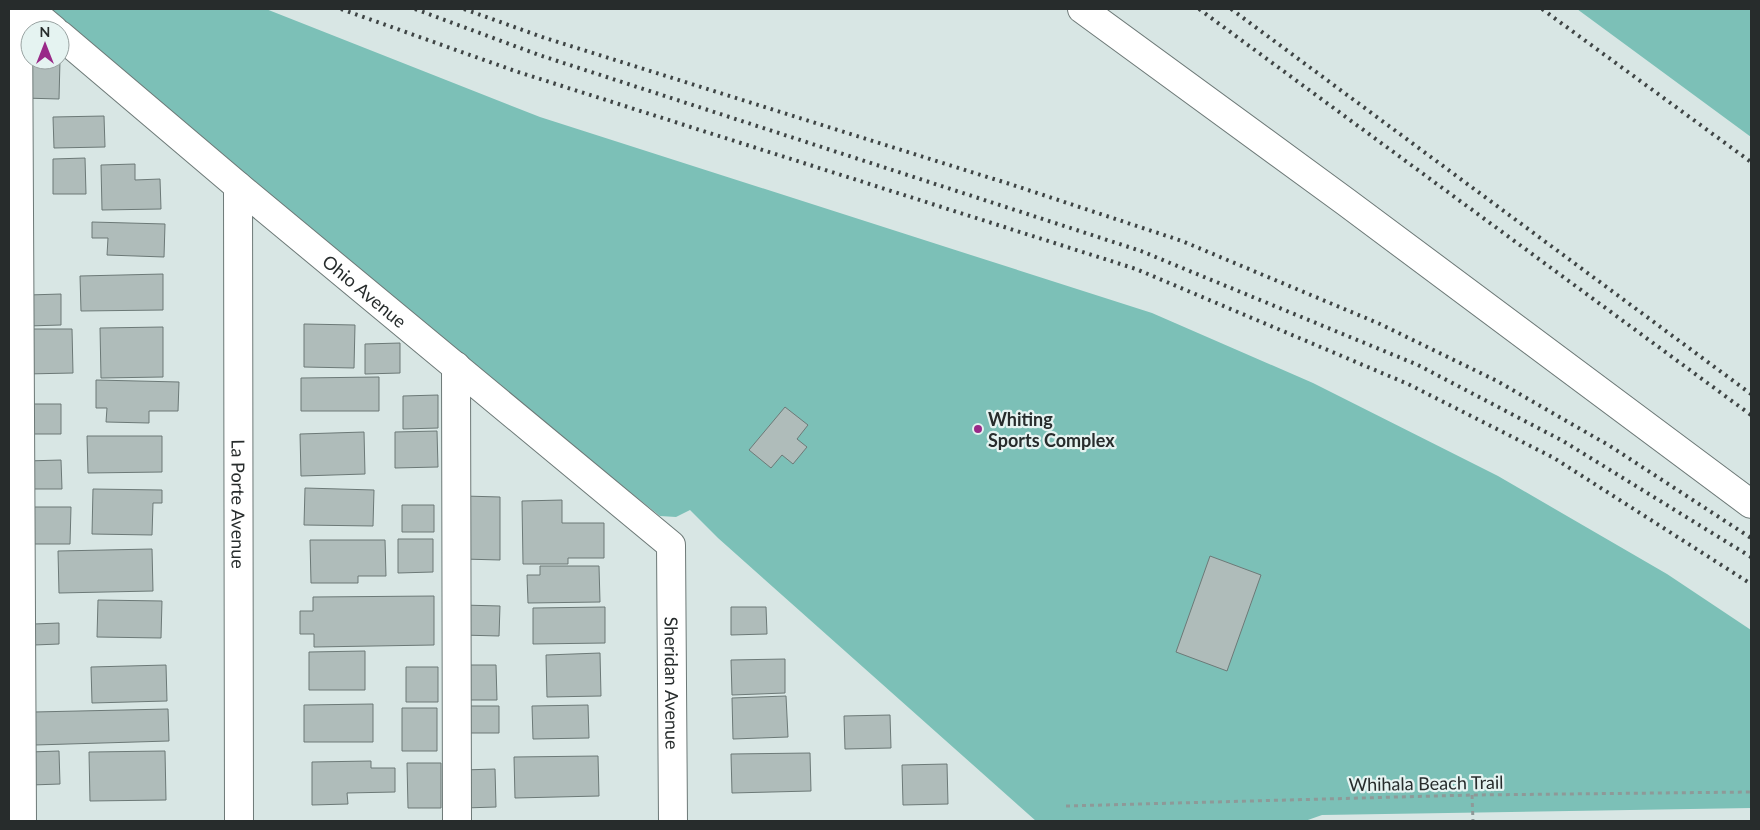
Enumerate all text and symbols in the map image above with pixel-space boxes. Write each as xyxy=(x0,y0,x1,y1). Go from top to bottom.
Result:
north arrow xyxy=(20,20,70,70)
text: N xyxy=(40,23,50,40)
street label: Ohio Avenue xyxy=(318,250,411,332)
place label: Whiting Sports Complex xyxy=(988,408,1115,451)
marker: Whiting Sports Complex xyxy=(972,423,984,435)
street label: La Porte Avenue xyxy=(227,439,250,569)
street label: Sheridan Avenue xyxy=(661,617,683,750)
street label: Whihala Beach Trail xyxy=(1348,771,1504,795)

